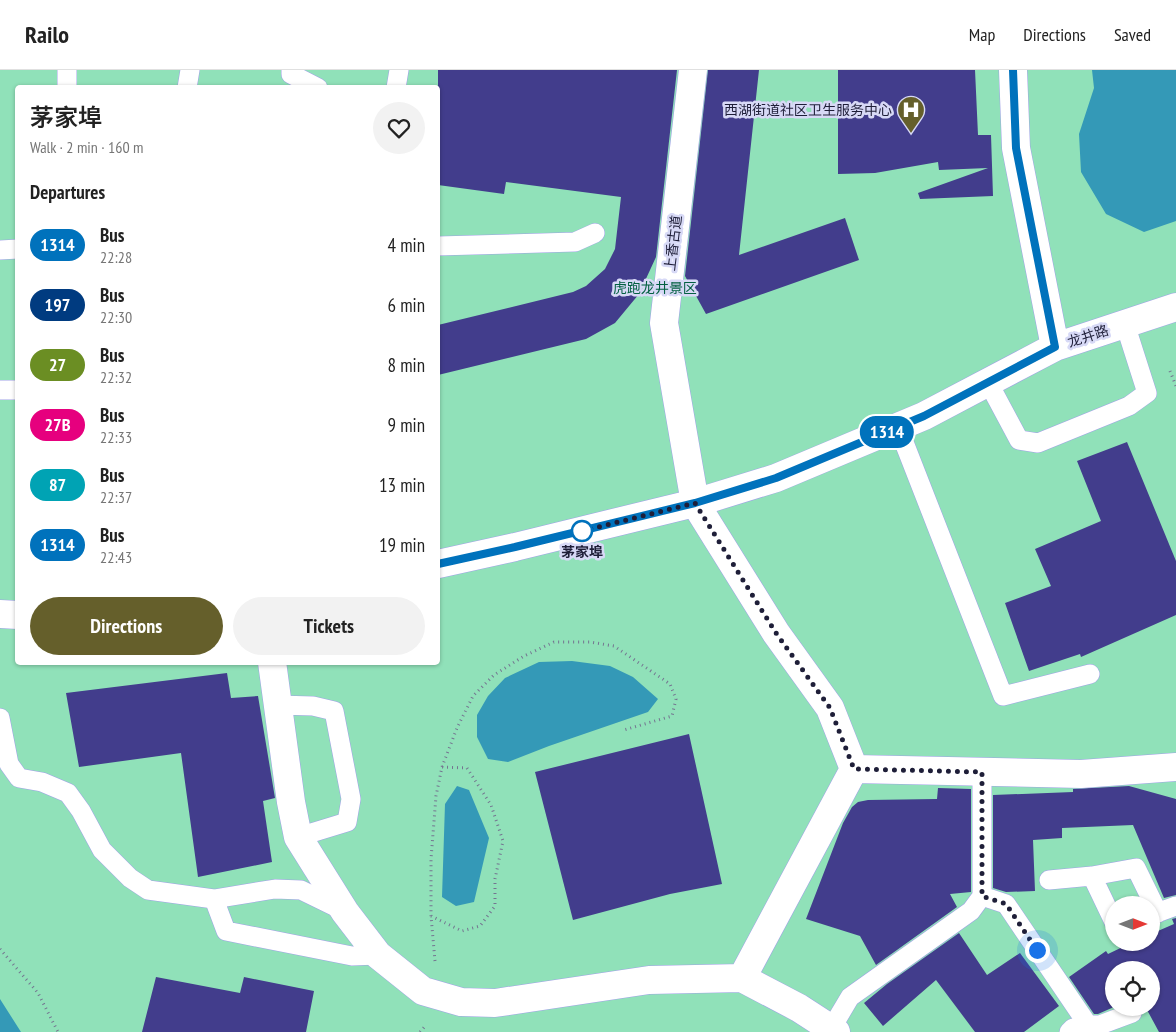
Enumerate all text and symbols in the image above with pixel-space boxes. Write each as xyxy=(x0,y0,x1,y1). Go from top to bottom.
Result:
text: Railo xyxy=(25,19,69,50)
text: Map xyxy=(969,23,995,46)
text: Directions xyxy=(1023,23,1086,46)
text: Saved xyxy=(1114,23,1151,46)
hospital icon: 西湖街道社区卫生服务中心 xyxy=(896,95,926,134)
place label: 西湖街道社区卫生服务中心 xyxy=(724,101,892,119)
text: 茅家埠 xyxy=(30,102,102,133)
button: heart xyxy=(373,102,425,154)
text: Walk · 2 min · 160 m xyxy=(30,137,143,157)
text: Departures xyxy=(30,180,105,204)
street label: 上香古道 xyxy=(661,214,685,272)
text: Bus xyxy=(100,223,124,247)
text: 1314 xyxy=(40,233,75,256)
text: 4 min xyxy=(388,233,425,257)
text: 22:28 xyxy=(100,247,132,267)
park label: 虎跑龙井景区 xyxy=(613,279,697,297)
text: Bus xyxy=(100,283,124,307)
text: 197 xyxy=(45,293,70,316)
text: 6 min xyxy=(388,293,425,317)
text: 22:30 xyxy=(100,307,132,327)
street label: 龙井路 xyxy=(1065,321,1111,351)
text: Bus xyxy=(100,343,124,367)
text: 27 xyxy=(49,353,66,376)
text: 8 min xyxy=(388,353,425,377)
text: 22:32 xyxy=(100,367,132,387)
text: Bus xyxy=(100,403,124,427)
text: 27B xyxy=(44,413,71,436)
text: 9 min xyxy=(388,413,425,437)
line badge: 1314 xyxy=(852,416,922,448)
text: 1314 xyxy=(870,420,904,443)
text: 22:33 xyxy=(100,427,132,447)
text: Bus xyxy=(100,463,124,487)
text: 87 xyxy=(49,473,66,496)
text: 13 min xyxy=(379,473,425,497)
text: 22:37 xyxy=(100,487,132,507)
marker: 茅家埠 xyxy=(571,520,593,542)
text: Bus xyxy=(100,523,124,547)
text: 1314 xyxy=(40,533,75,556)
text: 19 min xyxy=(379,533,425,557)
place label: 茅家埠 xyxy=(561,543,603,561)
text: 22:43 xyxy=(100,547,132,567)
button: Directions xyxy=(30,597,223,655)
button: Tickets xyxy=(233,597,425,655)
north arrow xyxy=(1105,896,1160,951)
map controls xyxy=(1105,896,1160,1016)
your location xyxy=(1025,938,1050,963)
button: locate xyxy=(1105,961,1160,1016)

